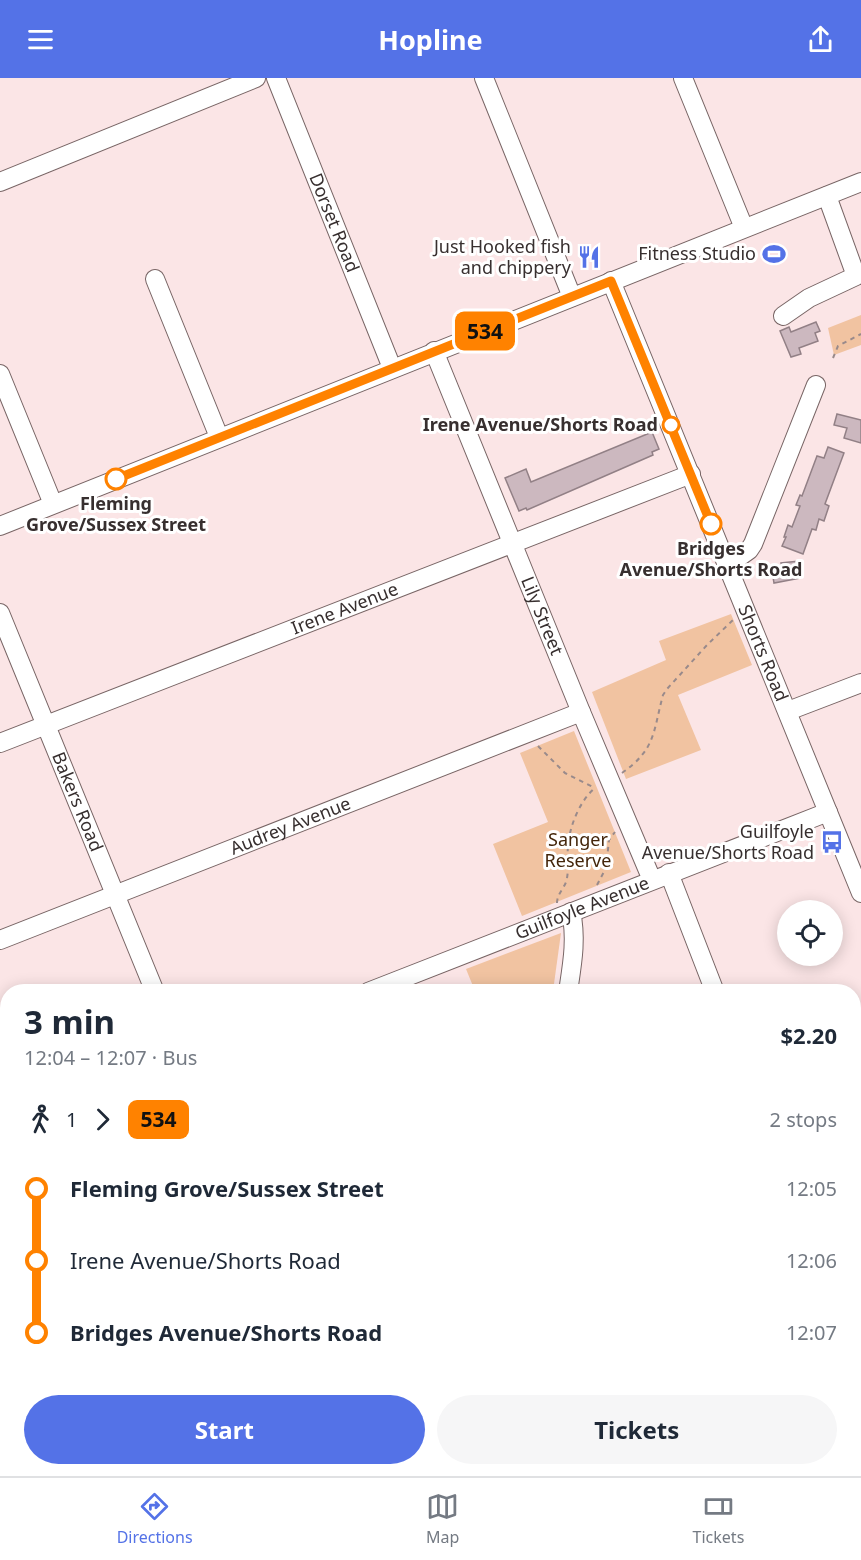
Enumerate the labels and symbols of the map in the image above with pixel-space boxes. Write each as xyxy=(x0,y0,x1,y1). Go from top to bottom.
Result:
street label: Dorset Road xyxy=(304,169,365,276)
place label: Just Hooked fish and chippery xyxy=(432,234,572,279)
place label: Fitness Studio xyxy=(638,241,756,265)
sports icon: Fitness Studio xyxy=(761,241,787,267)
restaurant icon: Just Hooked fish and chippery xyxy=(576,244,602,270)
line badge: 534 xyxy=(450,312,520,350)
place label: Irene Avenue/Shorts Road xyxy=(423,412,658,436)
marker: Irene Avenue/Shorts Road xyxy=(662,416,680,434)
marker: Fleming Grove/Sussex Street xyxy=(105,468,127,490)
place label: Fleming Grove/Sussex Street xyxy=(26,491,206,536)
marker: Bridges Avenue/Shorts Road xyxy=(700,513,722,535)
place label: Bridges Avenue/Shorts Road xyxy=(620,536,802,581)
street label: Lily Street xyxy=(516,573,570,659)
street label: Irene Avenue xyxy=(288,576,401,639)
street label: Shorts Road xyxy=(733,601,794,705)
street label: Bakers Road xyxy=(47,748,109,855)
street label: Audrey Avenue xyxy=(226,791,354,860)
place label: Guilfoyle Avenue/Shorts Road xyxy=(642,819,814,864)
park label: Sanger Reserve xyxy=(545,827,611,872)
bus stop icon: Guilfoyle Avenue/Shorts Road xyxy=(819,829,845,855)
street label: Guilfoyle Avenue xyxy=(511,870,652,944)

